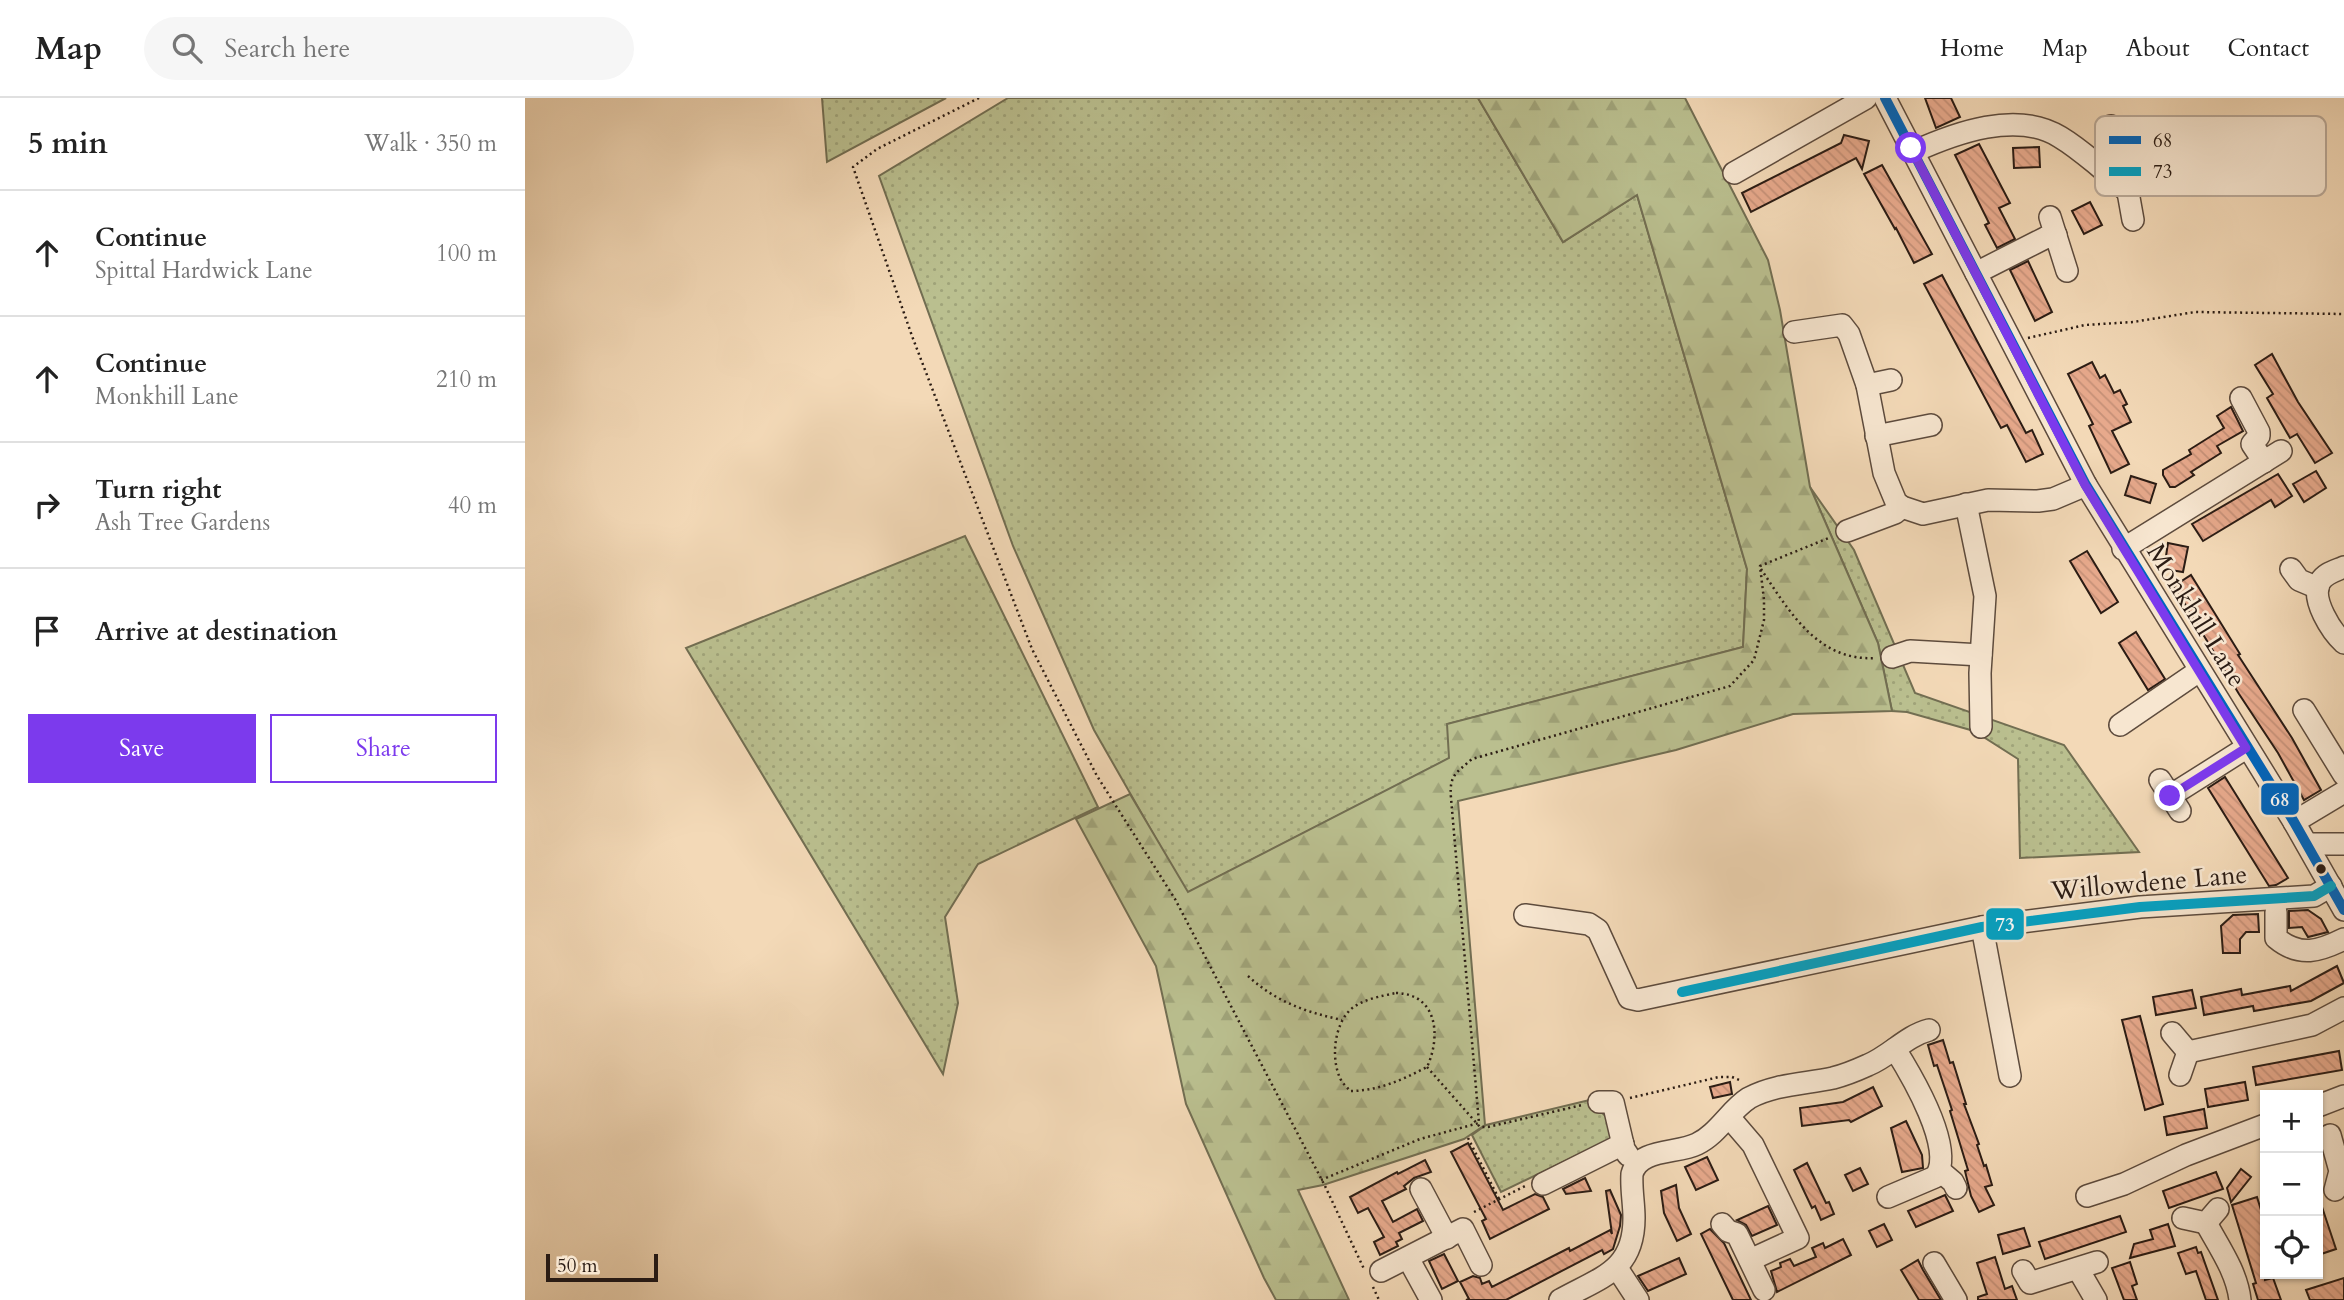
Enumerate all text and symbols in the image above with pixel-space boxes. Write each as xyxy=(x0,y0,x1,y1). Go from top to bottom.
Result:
search box xyxy=(144,17,634,80)
text: Map xyxy=(35,26,102,71)
icon: search xyxy=(168,29,206,67)
text: Search here xyxy=(224,31,350,66)
text: Home xyxy=(1940,32,2004,65)
text: Map xyxy=(2042,32,2088,65)
text: About xyxy=(2126,32,2190,65)
text: Contact xyxy=(2228,32,2309,65)
legend xyxy=(2095,116,2326,196)
text: 5 min xyxy=(28,123,108,164)
text: Walk · 350 m xyxy=(364,128,497,159)
text: 68 xyxy=(2153,128,2172,154)
route start xyxy=(1895,132,1926,163)
text: 73 xyxy=(2153,159,2172,185)
text: Continue xyxy=(95,220,207,255)
icon: ahead xyxy=(28,234,66,272)
text: 100 m xyxy=(436,238,497,269)
text: Spittal Hardwick Lane xyxy=(95,255,313,286)
text: Continue xyxy=(95,346,207,381)
icon: ahead xyxy=(28,360,66,398)
text: 210 m xyxy=(436,364,497,395)
text: Monkhill Lane xyxy=(95,381,239,412)
text: Turn right xyxy=(95,472,222,507)
icon: right xyxy=(28,486,66,524)
text: 40 m xyxy=(448,490,497,521)
text: Ash Tree Gardens xyxy=(95,507,270,538)
street label: Monkhill Lane xyxy=(2139,537,2254,693)
icon: arrive xyxy=(28,612,66,650)
text: Arrive at destination xyxy=(95,614,338,649)
button: Save xyxy=(28,714,256,783)
button: Share xyxy=(270,714,497,783)
route end xyxy=(2154,780,2185,811)
line badge: 68 xyxy=(2260,782,2300,816)
text: 68 xyxy=(2270,787,2290,813)
street label: Willowdene Lane xyxy=(2048,856,2249,909)
unlabelled marker xyxy=(2314,862,2328,876)
line badge: 73 xyxy=(1985,907,2025,941)
text: 73 xyxy=(1995,912,2015,938)
map controls xyxy=(2260,1090,2323,1279)
button: + xyxy=(2260,1090,2323,1153)
button: − xyxy=(2260,1153,2323,1216)
button: locate xyxy=(2260,1216,2323,1279)
scale bar xyxy=(546,1251,658,1283)
text: 50 m xyxy=(557,1253,598,1279)

